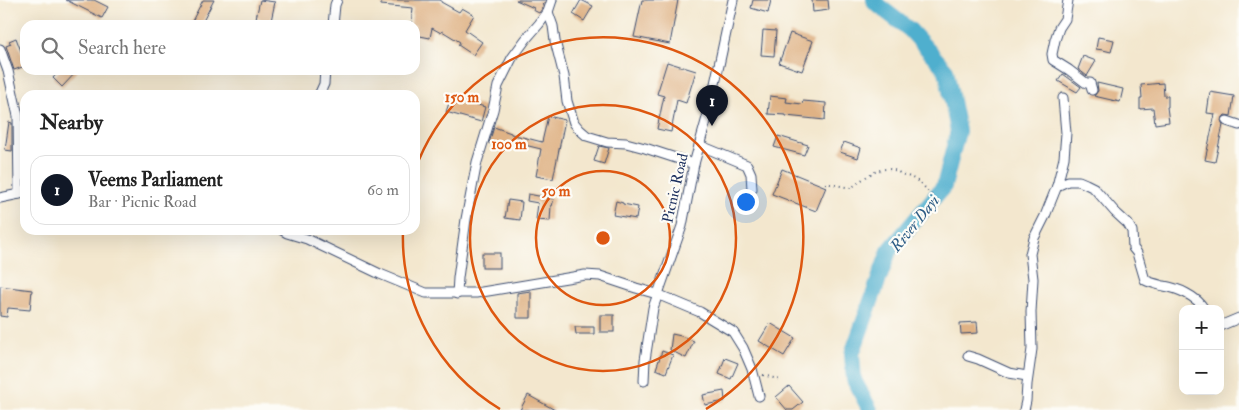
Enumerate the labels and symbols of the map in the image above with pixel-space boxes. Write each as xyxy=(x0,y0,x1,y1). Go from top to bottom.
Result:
pin: 1 xyxy=(696,85,728,126)
text: 150 m xyxy=(445,88,479,107)
text: 100 m xyxy=(491,135,527,154)
street label: Picnic Road xyxy=(658,151,693,225)
text: 50 m xyxy=(542,182,571,201)
your location xyxy=(733,189,759,215)
water label: River Dayi xyxy=(885,191,944,257)
centre of rings xyxy=(594,229,612,247)

